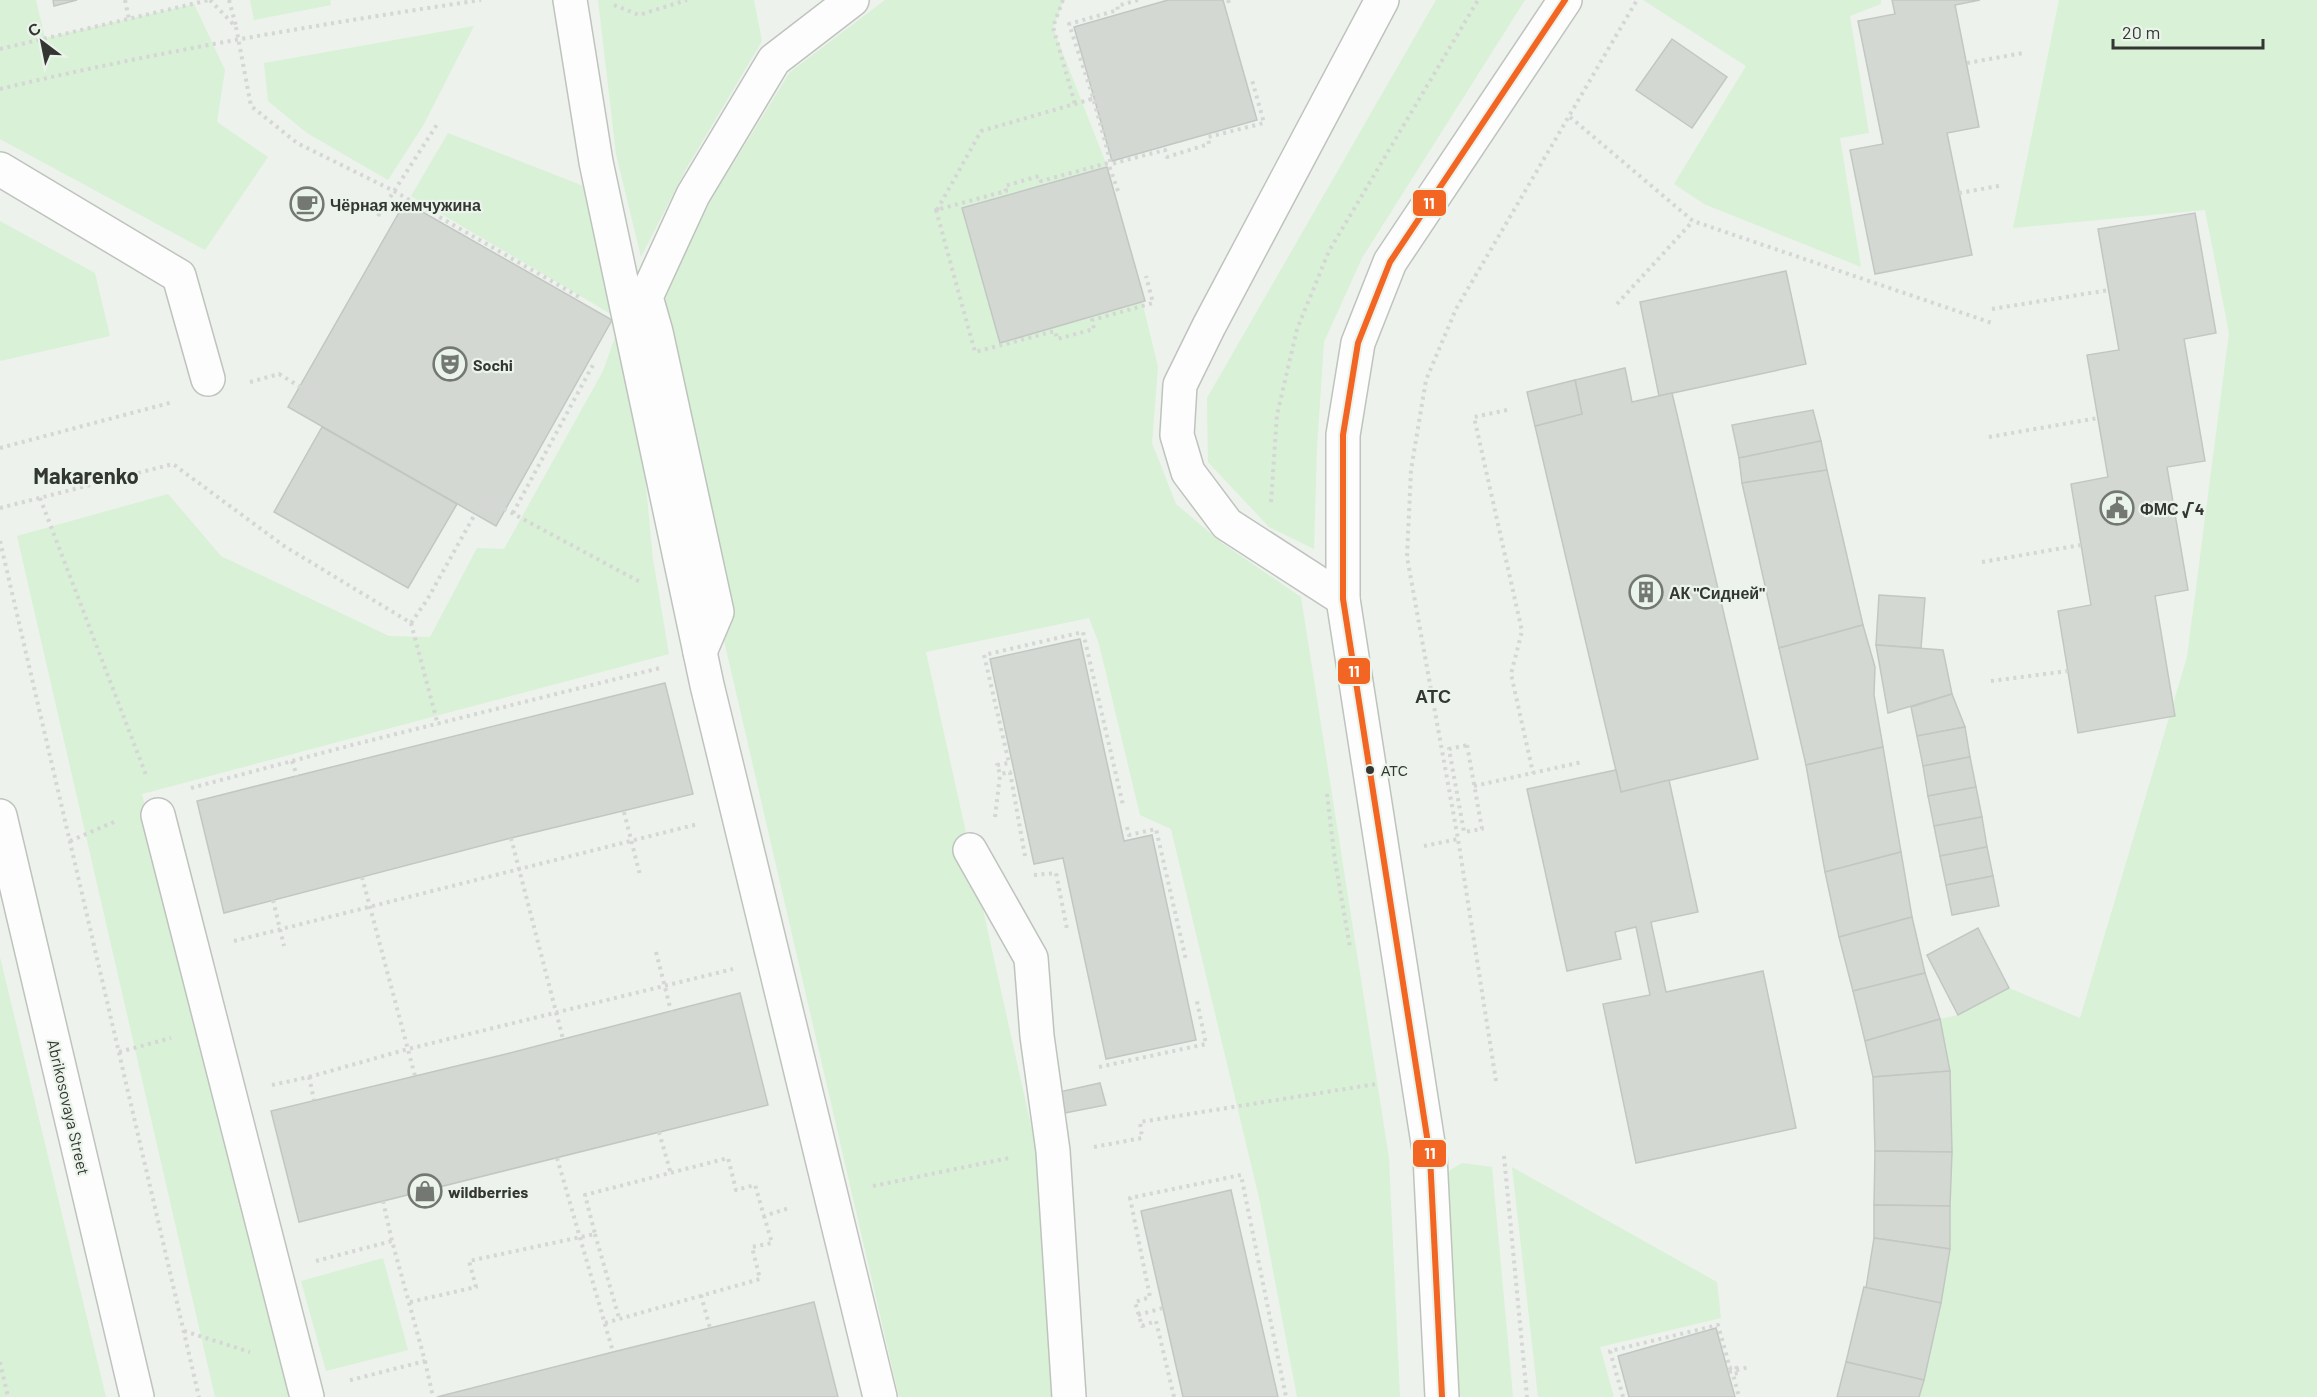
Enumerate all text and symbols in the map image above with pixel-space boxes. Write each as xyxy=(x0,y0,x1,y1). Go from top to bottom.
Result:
north arrow xyxy=(12,12,72,72)
scale bar xyxy=(2113,12,2263,50)
text: С xyxy=(24,18,44,40)
text: 20 m xyxy=(2122,21,2160,43)
cafe icon: Чёрная жемчужина xyxy=(289,186,325,222)
line badge: 11 xyxy=(1412,189,1447,217)
text: 11 xyxy=(1423,193,1435,212)
place label: Чёрная жемчужина xyxy=(330,195,481,214)
theatre icon: Sochi xyxy=(432,346,468,382)
place label: Sochi xyxy=(473,355,513,374)
district label: Makarenko xyxy=(33,462,139,488)
public building icon: ФМС √4 xyxy=(2099,490,2135,526)
place label: ФМС √4 xyxy=(2140,499,2204,519)
building icon: АК "Сидней" xyxy=(1628,574,1664,610)
place label: АК "Сидней" xyxy=(1669,583,1765,602)
line badge: 11 xyxy=(1337,657,1371,685)
text: 11 xyxy=(1348,661,1360,680)
district label: АТС xyxy=(1415,685,1451,707)
place label: АТС xyxy=(1381,762,1408,779)
marker: АТС xyxy=(1364,764,1376,776)
street label: Abrikosovaya Street xyxy=(44,1037,94,1177)
line badge: 11 xyxy=(1412,1139,1447,1168)
text: 11 xyxy=(1424,1143,1436,1162)
shop icon: wildberries xyxy=(407,1173,443,1209)
place label: wildberries xyxy=(448,1182,528,1201)

